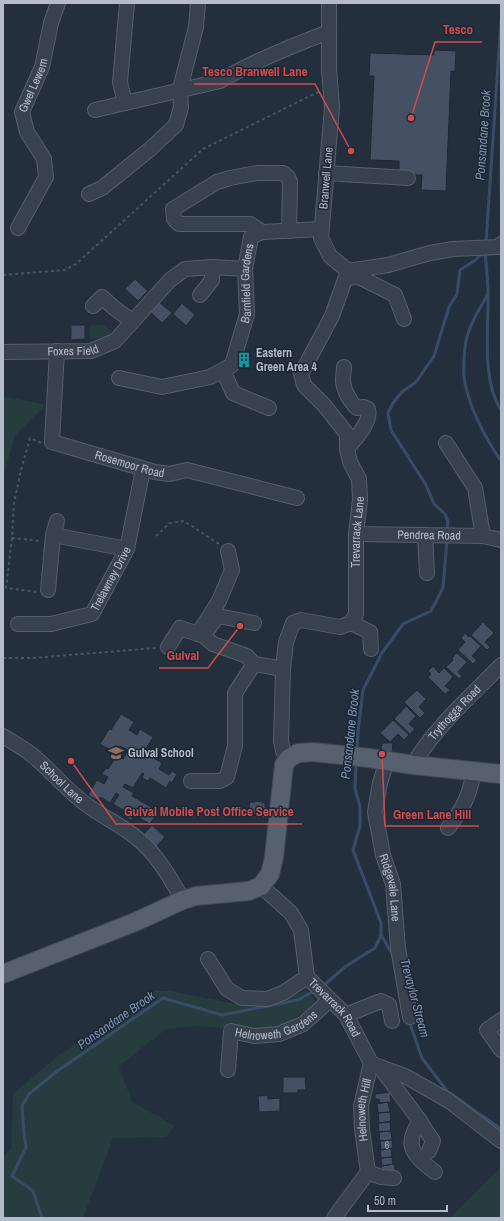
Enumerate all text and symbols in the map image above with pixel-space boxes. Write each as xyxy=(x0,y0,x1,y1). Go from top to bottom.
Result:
callout: Tesco xyxy=(435,17,482,42)
text: Tesco xyxy=(443,21,473,38)
street label: Gwel Lewern xyxy=(15,57,52,115)
callout: Tesco Branwell Lane xyxy=(194,59,315,84)
text: Tesco Branwell Lane xyxy=(202,63,308,80)
water label: Ponsandane Brook xyxy=(471,89,495,181)
street label: Branwell Lane xyxy=(315,146,337,210)
street label: Barnfield Gardens xyxy=(237,242,258,325)
street label: Foxes Field xyxy=(47,341,101,359)
place label: Eastern Green Area 4 xyxy=(256,345,317,375)
building icon: Eastern Green Area 4 xyxy=(235,351,253,369)
street label: Rosemoor Road xyxy=(93,447,166,481)
street label: Trevarrack Lane xyxy=(348,496,368,568)
street label: Pendrea Road xyxy=(397,527,461,544)
street label: Trelawney Drive xyxy=(87,544,135,614)
callout: Gulval xyxy=(159,643,208,668)
text: Gulval xyxy=(167,647,199,664)
street label: Trythogga Road xyxy=(425,682,484,744)
water label: Ponsandane Brook xyxy=(337,687,363,780)
school or university icon: Gulval School xyxy=(107,744,125,762)
place label: Gulval School xyxy=(128,745,194,761)
street label: School Lane xyxy=(36,758,87,807)
callout: Gulval Mobile Post Office Service xyxy=(116,799,302,824)
callout: Green Lane Hill xyxy=(385,801,479,826)
text: Gulval Mobile Post Office Service xyxy=(124,803,294,820)
text: Green Lane Hill xyxy=(393,806,471,823)
street label: Ridgevale Lane xyxy=(375,852,404,922)
water label: Trevaylor Stream xyxy=(396,957,434,1040)
street label: Trevarrack Road xyxy=(305,975,364,1040)
water label: Ponsandane Brook xyxy=(74,987,159,1053)
street label: Helnoweth Gardens xyxy=(234,1007,321,1044)
street label: Helnoweth Hill xyxy=(353,1077,375,1142)
house number: 6 xyxy=(385,1139,390,1152)
scale bar xyxy=(368,1187,447,1213)
text: 50 m xyxy=(374,1193,396,1209)

